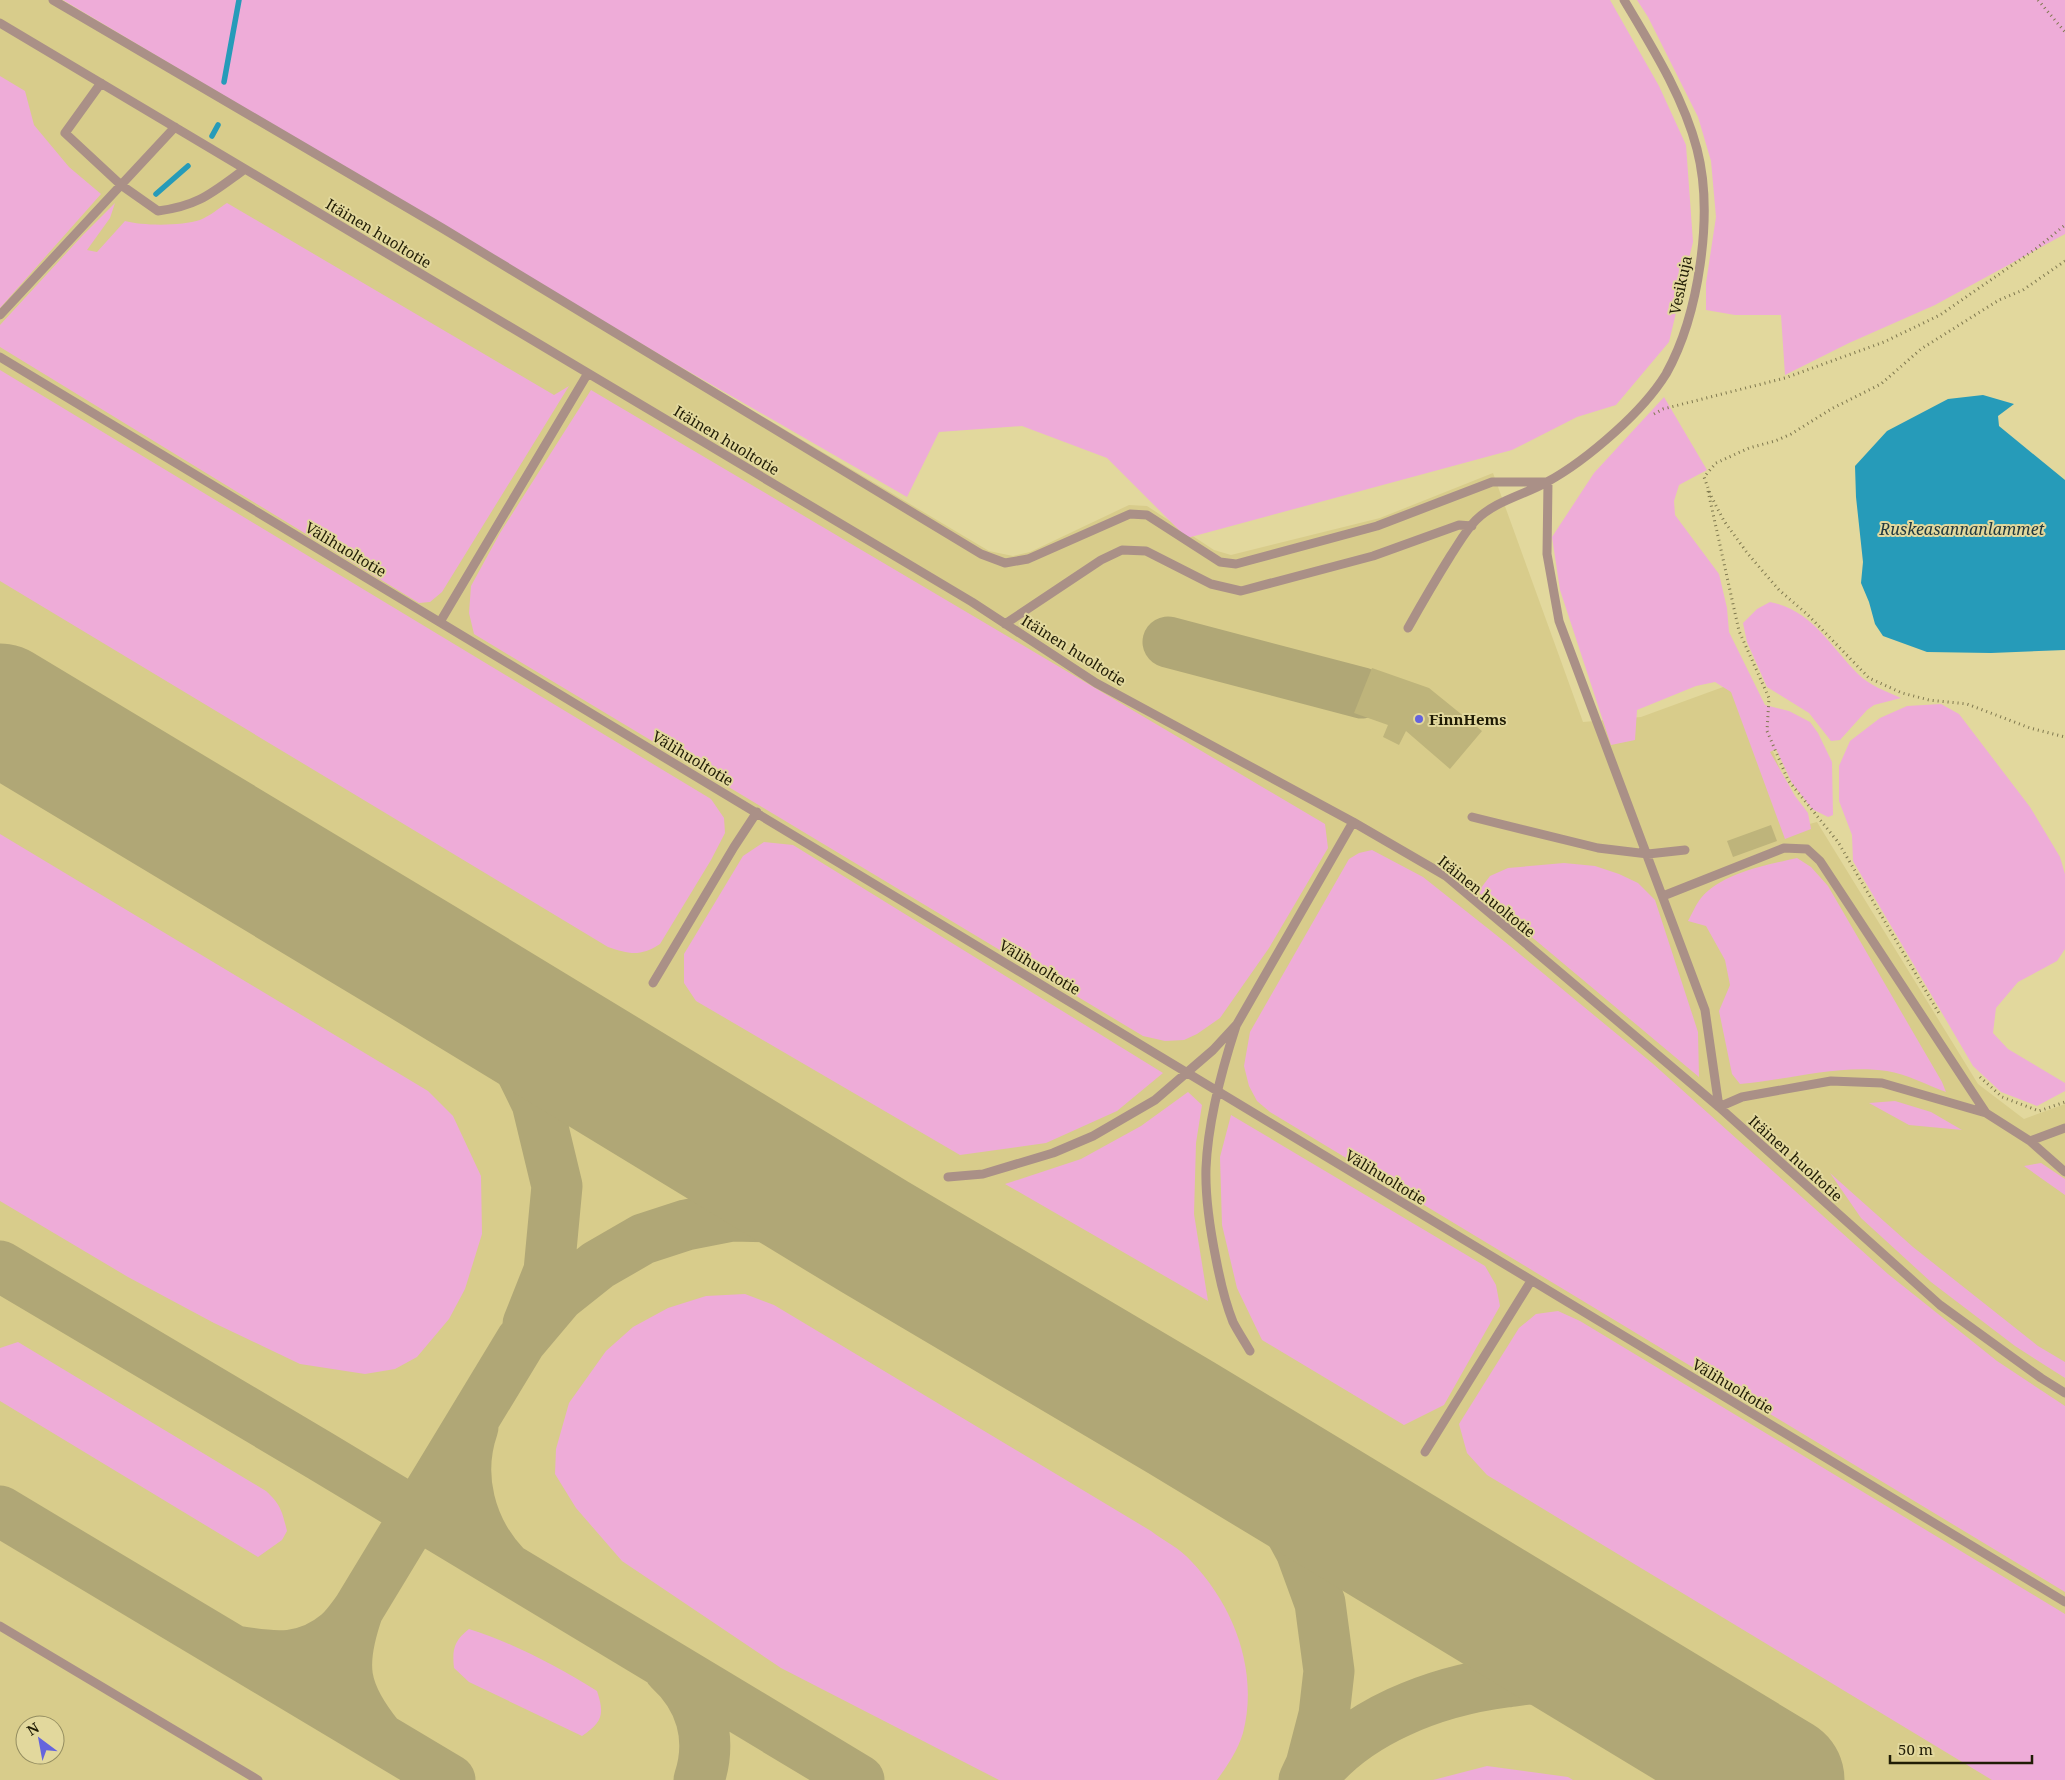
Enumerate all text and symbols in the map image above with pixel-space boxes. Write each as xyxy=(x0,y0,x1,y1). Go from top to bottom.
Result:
street label: Itäinen huoltotie xyxy=(323,194,435,272)
street label: Vesikuja xyxy=(1664,254,1696,316)
street label: Itäinen huoltotie xyxy=(671,401,783,479)
street label: Välihuoltotie xyxy=(302,517,390,581)
water label: Ruskeasannanlammet xyxy=(1879,518,2045,540)
street label: Itäinen huoltotie xyxy=(1018,610,1130,690)
place label: FinnHems xyxy=(1429,709,1506,729)
marker: FinnHems xyxy=(1413,713,1425,725)
street label: Välihuoltotie xyxy=(649,726,737,790)
street label: Itäinen huoltotie xyxy=(1434,851,1540,941)
street label: Välihuoltotie xyxy=(996,935,1084,999)
street label: Itäinen huoltotie xyxy=(1745,1111,1847,1205)
street label: Välihuoltotie xyxy=(1342,1145,1430,1209)
street label: Välihuoltotie xyxy=(1689,1354,1777,1418)
north arrow xyxy=(15,1715,65,1765)
text: N xyxy=(23,1718,43,1740)
scale bar xyxy=(1890,1732,2032,1764)
text: 50 m xyxy=(1898,1739,1933,1759)

